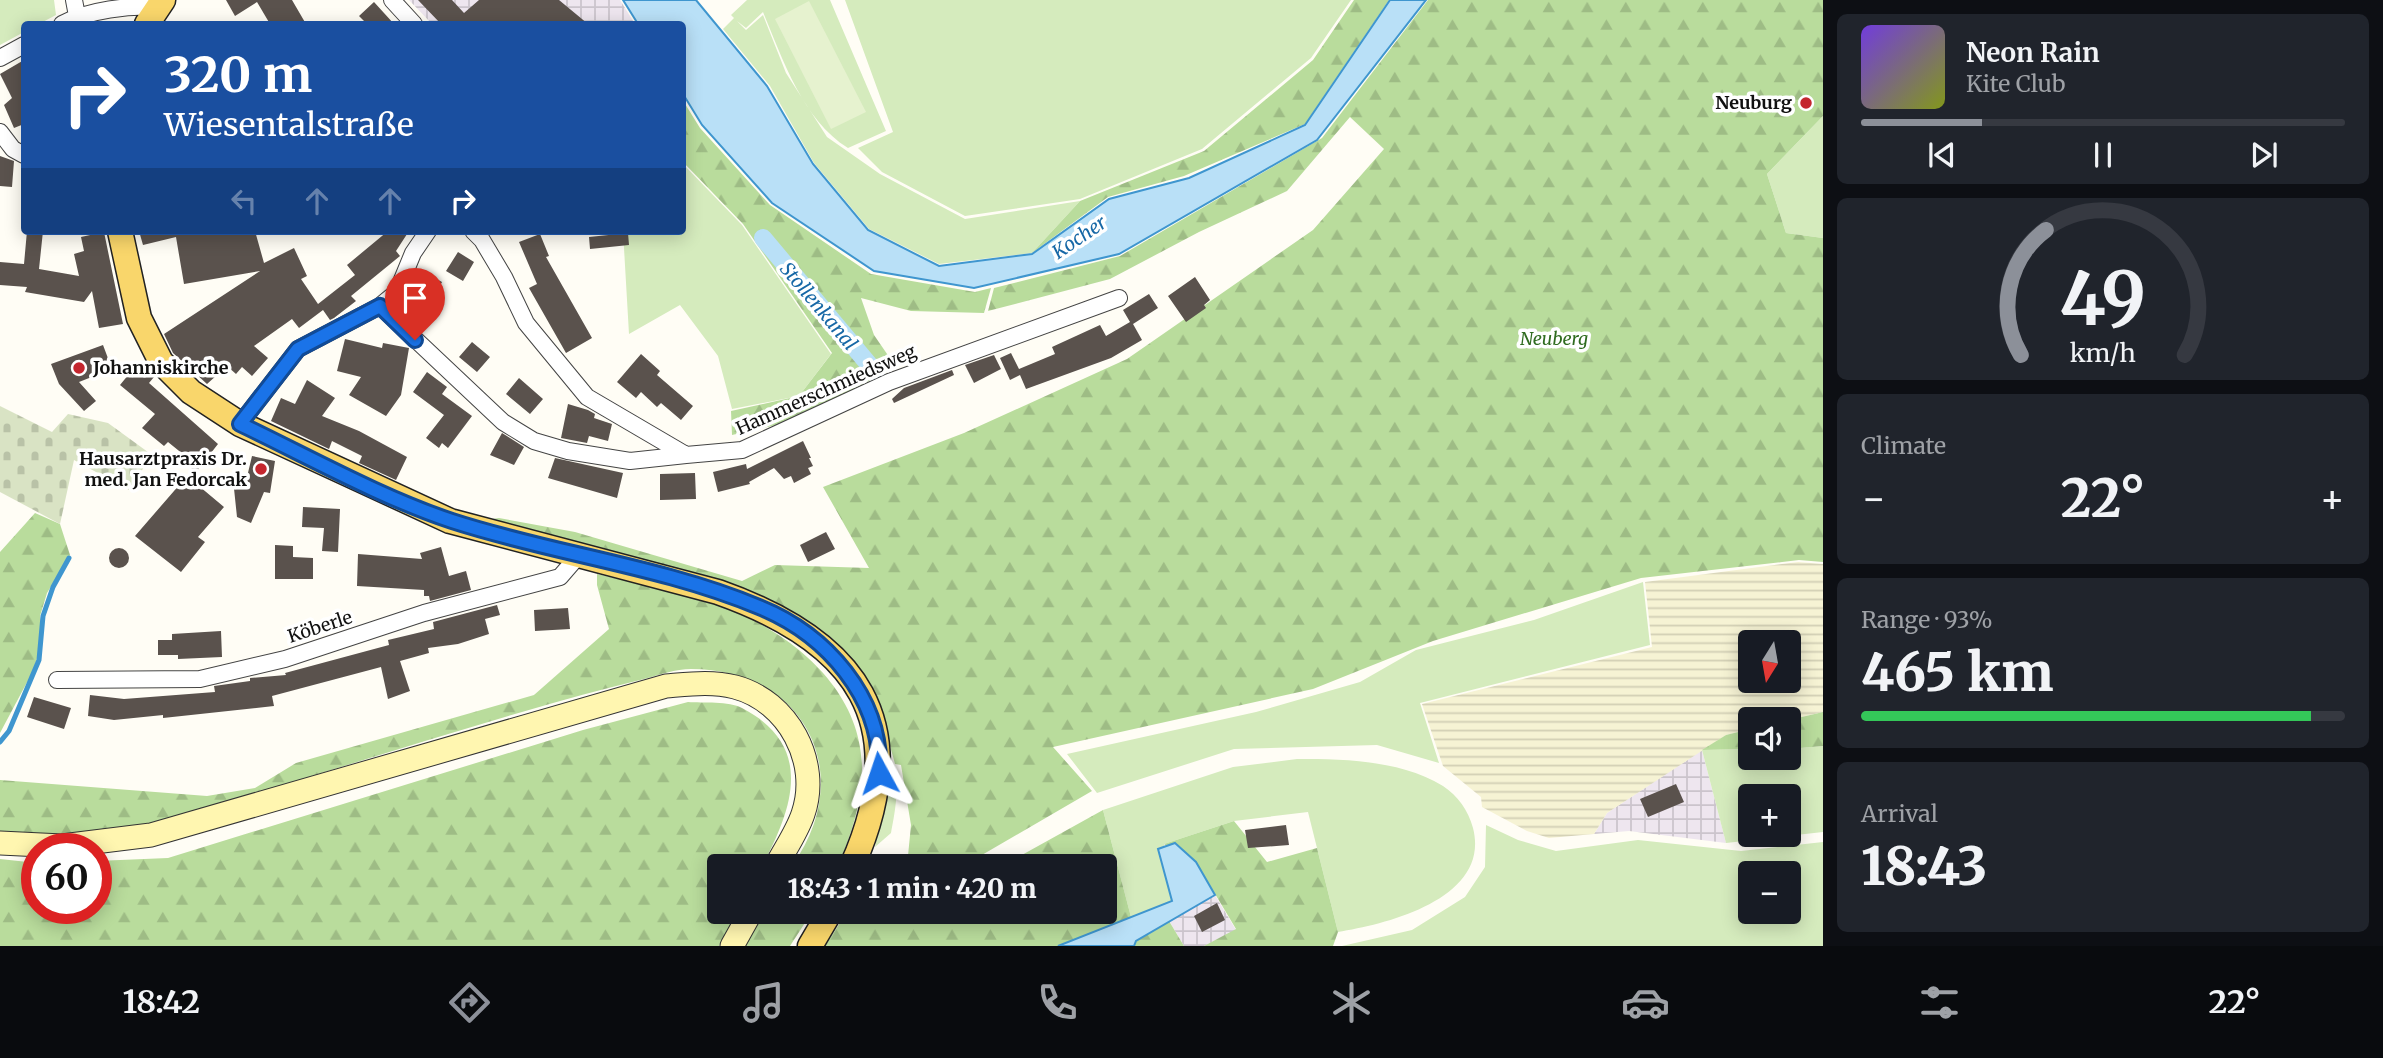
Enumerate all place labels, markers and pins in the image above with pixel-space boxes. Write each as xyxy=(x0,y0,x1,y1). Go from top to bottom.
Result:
place label: Neuburg xyxy=(1715,91,1792,114)
marker: Neuburg xyxy=(1798,95,1814,111)
pin xyxy=(385,268,445,340)
place label: Johanniskirche xyxy=(92,356,229,379)
marker: Johanniskirche xyxy=(71,360,87,376)
place label: Hausarztpraxis Dr. med. Jan Fedorcak xyxy=(79,447,247,491)
marker: Hausarztpraxis Dr. med. Jan Fedorcak xyxy=(253,461,269,477)

